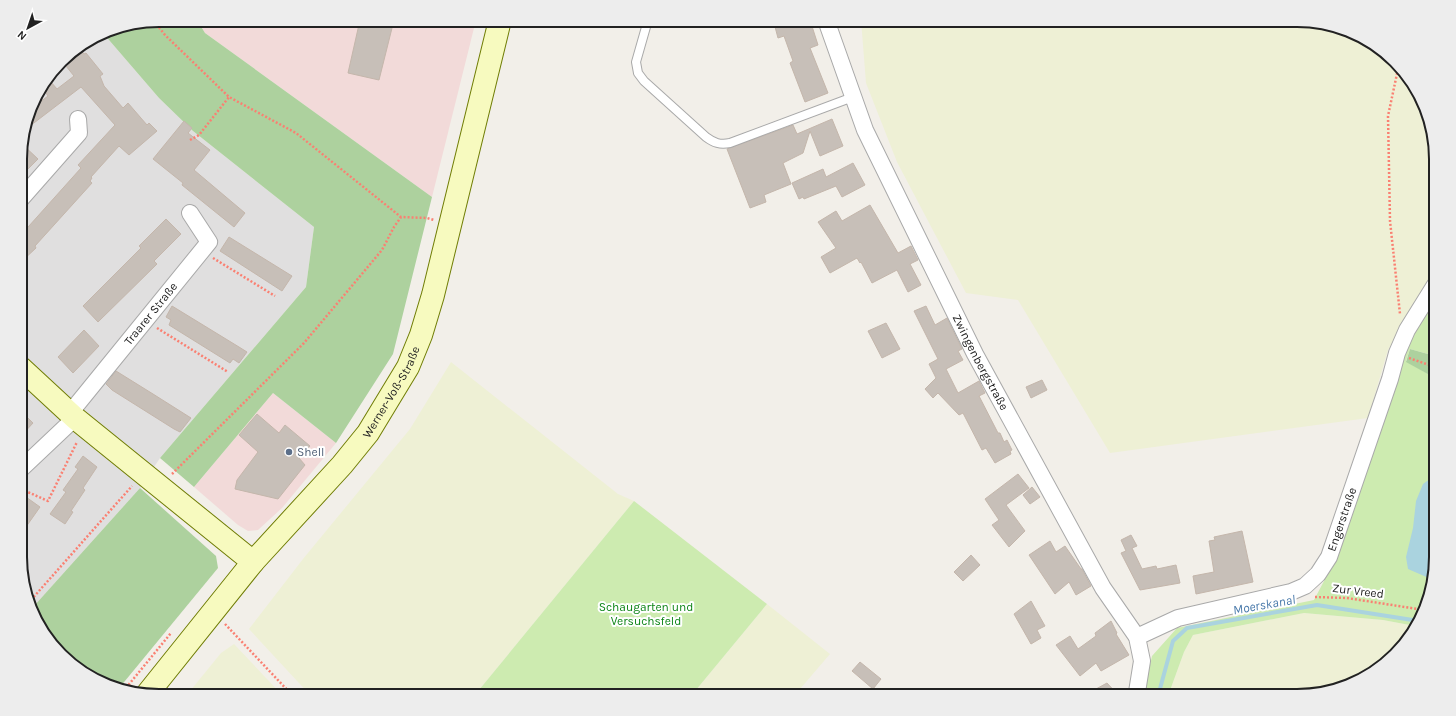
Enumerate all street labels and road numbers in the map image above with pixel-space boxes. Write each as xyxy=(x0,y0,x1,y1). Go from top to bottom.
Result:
street label: Traarer Straße xyxy=(121,279,180,348)
street label: Zwingenbergstraße xyxy=(950,312,1011,413)
street label: Werner-Voß-Straße xyxy=(360,344,423,441)
street label: Engerstraße xyxy=(1324,486,1359,553)
street label: Zur Vreed xyxy=(1331,581,1385,601)

